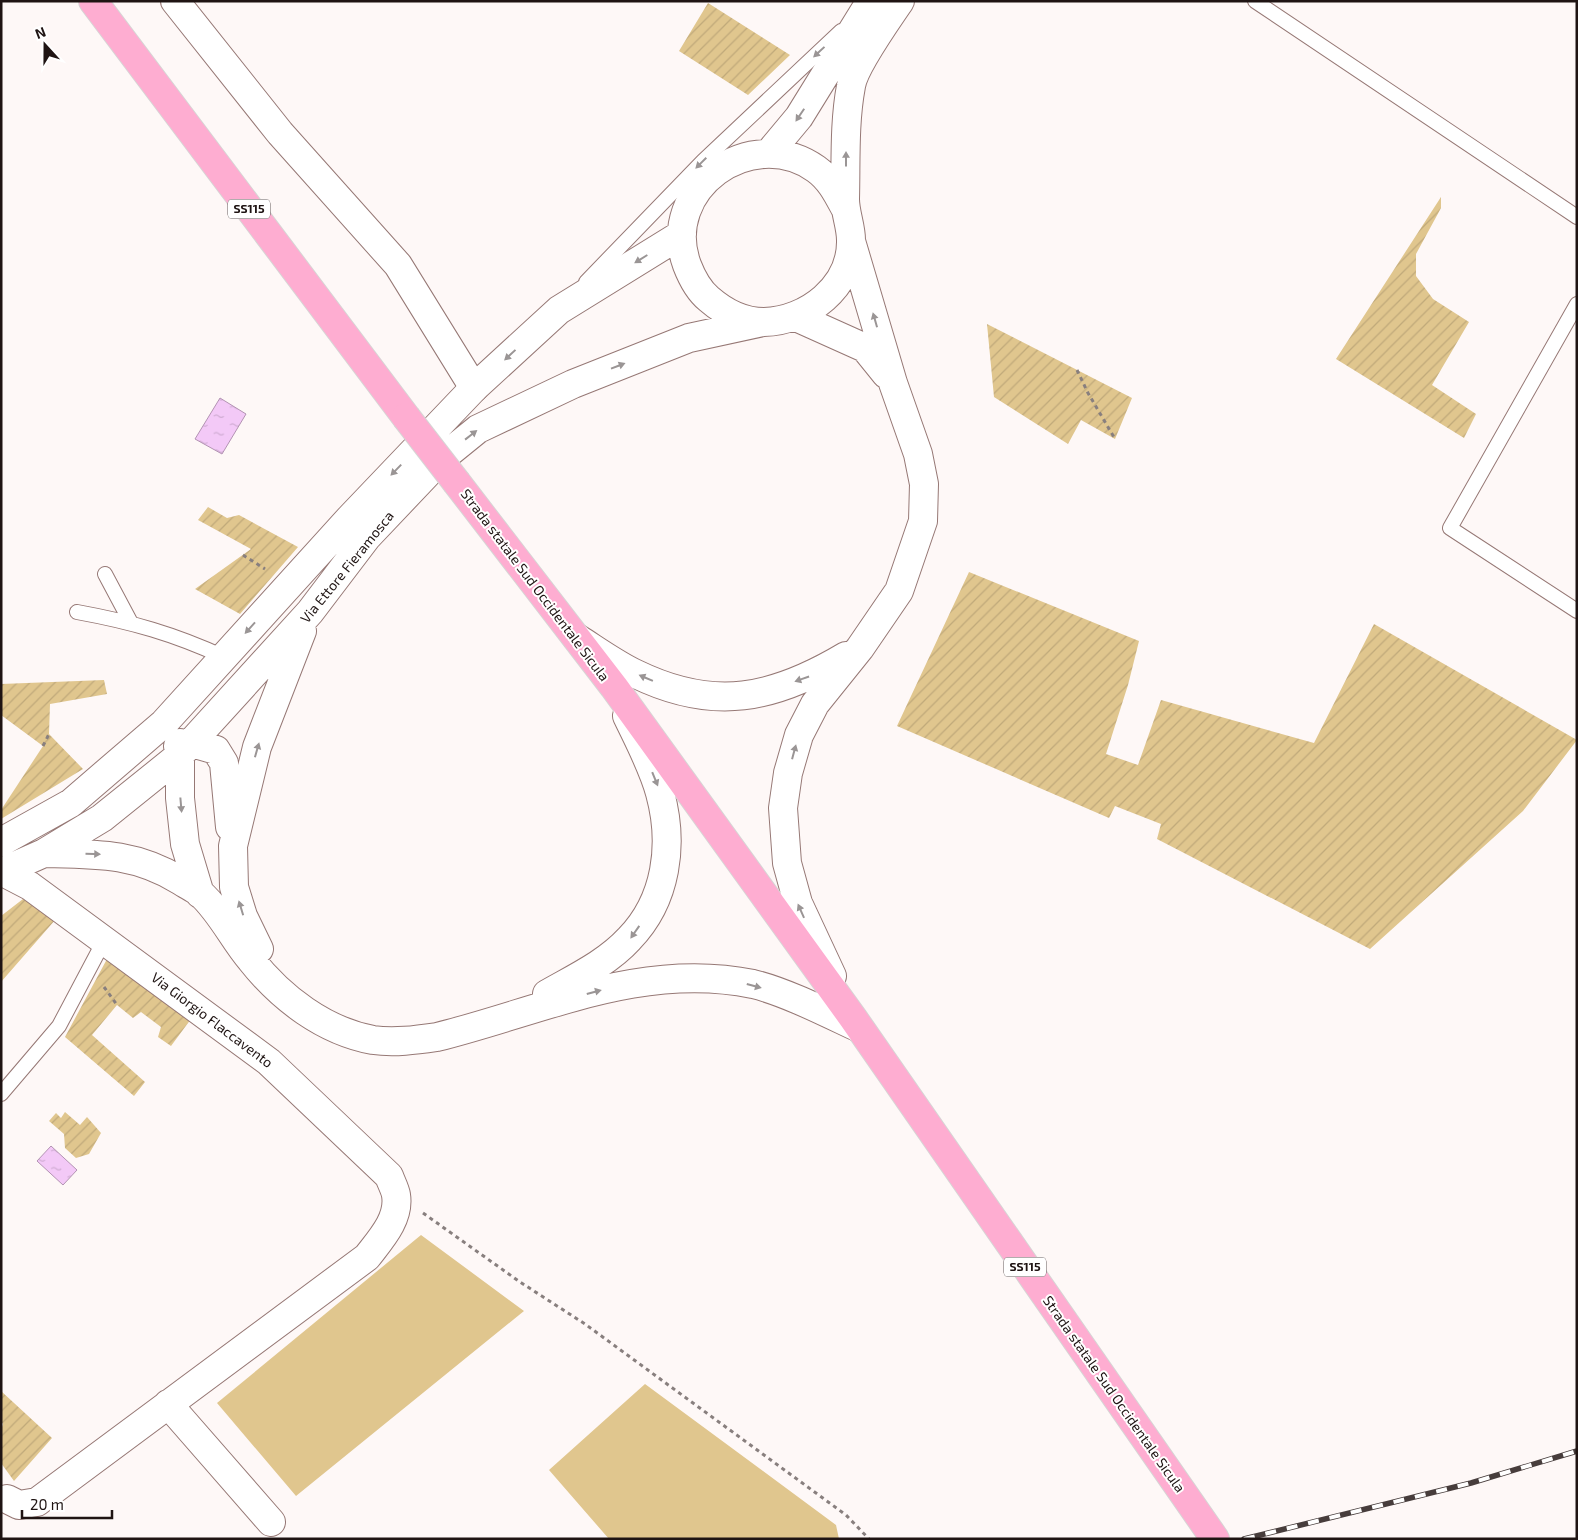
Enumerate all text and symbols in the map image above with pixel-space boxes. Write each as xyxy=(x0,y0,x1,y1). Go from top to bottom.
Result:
north arrow xyxy=(20,20,70,70)
text: N xyxy=(32,23,48,42)
one-way arrow xyxy=(813,46,825,58)
one-way arrow xyxy=(795,108,805,122)
one-way arrow xyxy=(842,151,850,167)
one-way arrow xyxy=(695,157,707,169)
road number: SS115 xyxy=(228,200,270,218)
one-way arrow xyxy=(634,255,647,264)
one-way arrow xyxy=(870,312,878,327)
one-way arrow xyxy=(505,349,517,361)
one-way arrow xyxy=(610,362,625,370)
one-way arrow xyxy=(464,430,477,441)
one-way arrow xyxy=(390,464,402,476)
street label: Strada statale Sud Occidentale Sicula xyxy=(458,485,613,684)
street label: Via Ettore Fieramosca xyxy=(296,507,397,626)
one-way arrow xyxy=(244,622,256,634)
one-way arrow xyxy=(638,674,653,682)
one-way arrow xyxy=(795,676,810,683)
one-way arrow xyxy=(253,742,261,757)
one-way arrow xyxy=(790,744,798,759)
one-way arrow xyxy=(652,772,659,787)
one-way arrow xyxy=(177,797,185,813)
one-way arrow xyxy=(85,850,101,858)
one-way arrow xyxy=(236,901,244,916)
one-way arrow xyxy=(797,904,805,918)
one-way arrow xyxy=(630,925,640,939)
street label: Via Giorgio Flaccavento xyxy=(148,968,276,1071)
one-way arrow xyxy=(747,982,762,990)
one-way arrow xyxy=(587,988,602,996)
road number: SS115 xyxy=(1004,1258,1046,1276)
street label: Strada statale Sud Occidentale Sicula xyxy=(1040,1292,1189,1495)
scale bar xyxy=(22,1488,112,1520)
text: 20 m xyxy=(30,1495,64,1513)

